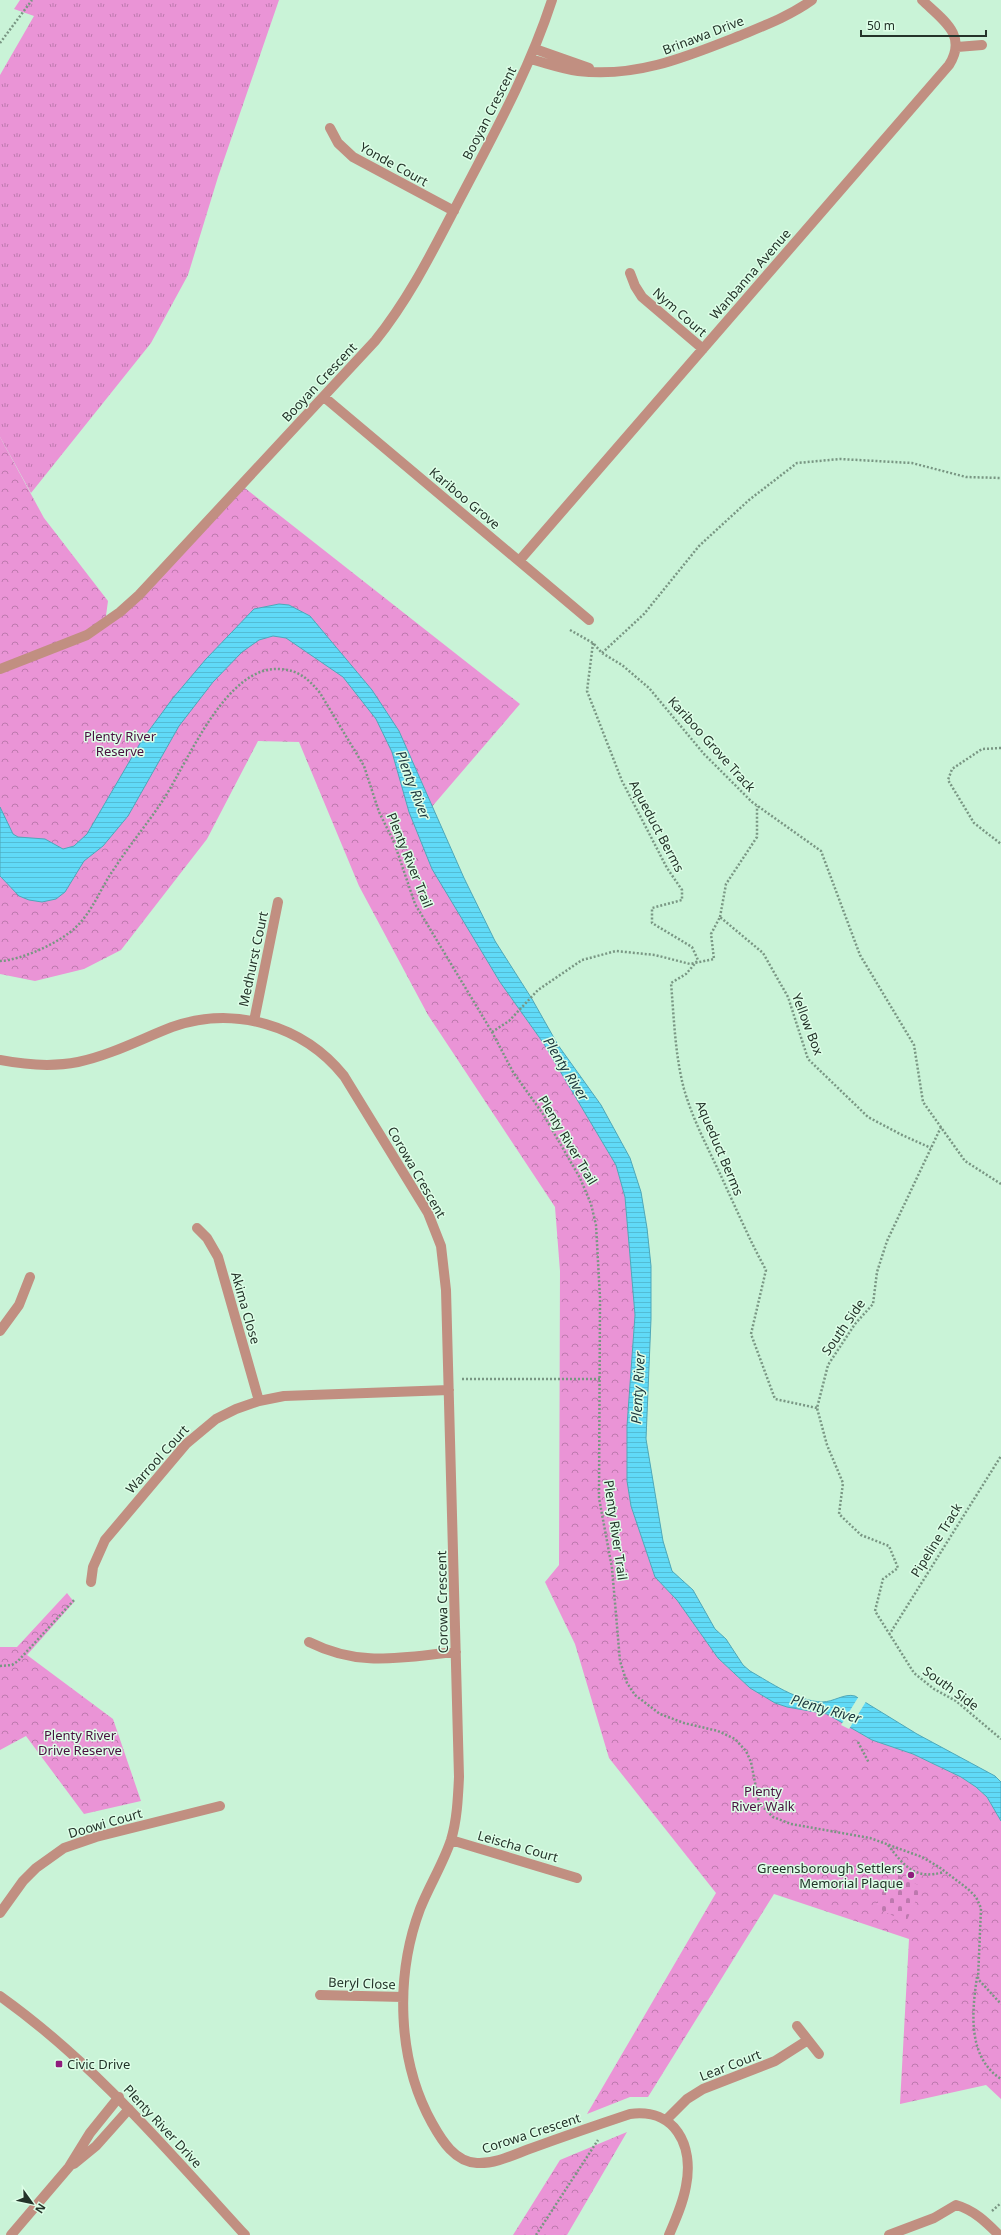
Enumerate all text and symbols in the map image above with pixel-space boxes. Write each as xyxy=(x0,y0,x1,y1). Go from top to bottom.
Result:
street label: Brinawa Drive xyxy=(660,11,746,59)
scale bar xyxy=(861,12,986,38)
text: 50 m xyxy=(867,17,895,34)
street label: Booyan Crescent xyxy=(458,63,520,163)
street label: Yonde Court xyxy=(357,138,432,190)
street label: Wanbanna Avenue xyxy=(706,225,794,323)
street label: Nym Court xyxy=(649,283,711,341)
street label: Booyan Crescent xyxy=(277,338,361,426)
street label: Kariboo Grove xyxy=(426,463,504,533)
street label: Kariboo Grove Track xyxy=(664,692,760,796)
park label: Plenty River Reserve xyxy=(84,727,157,760)
water label: Plenty River xyxy=(392,748,435,822)
street label: Aqueduct Berms xyxy=(625,777,689,875)
street label: Plenty River Trail xyxy=(383,810,437,910)
street label: Medhurst Court xyxy=(234,909,272,1008)
street label: Yellow Box xyxy=(788,990,828,1058)
water label: Plenty River xyxy=(539,1033,594,1105)
street label: Plenty River Trail xyxy=(534,1092,602,1188)
street label: Aqueduct Berms xyxy=(692,1098,748,1198)
street label: Corowa Crescent xyxy=(383,1123,451,1221)
street label: Akima Close xyxy=(227,1270,265,1346)
street label: South Side xyxy=(817,1295,869,1359)
water label: Plenty River xyxy=(626,1351,649,1425)
street label: Warrool Court xyxy=(121,1421,193,1497)
street label: Plenty River Trail xyxy=(600,1479,632,1581)
street label: Pipeline Track xyxy=(906,1499,966,1580)
street label: Corowa Crescent xyxy=(432,1550,452,1654)
street label: South Side xyxy=(919,1662,983,1714)
water label: Plenty River xyxy=(789,1689,864,1728)
park label: Plenty River Drive Reserve xyxy=(38,1726,122,1759)
park label: Plenty River Walk xyxy=(731,1782,795,1815)
street label: Doowi Court xyxy=(66,1804,144,1842)
street label: Leischa Court xyxy=(476,1826,561,1866)
place label: Greensborough Settlers Memorial Plaque xyxy=(757,1859,903,1892)
marker: Greensborough Settlers Memorial Plaque xyxy=(906,1870,916,1880)
street label: Beryl Close xyxy=(328,1973,396,1993)
street label: Lear Court xyxy=(697,2045,764,2085)
place label: Civic Drive xyxy=(67,2055,130,2073)
marker: Civic Drive xyxy=(54,2059,64,2069)
street label: Plenty River Drive xyxy=(120,2081,206,2171)
street label: Corowa Crescent xyxy=(479,2108,583,2157)
north arrow xyxy=(12,2183,52,2223)
text: N xyxy=(32,2201,50,2217)

